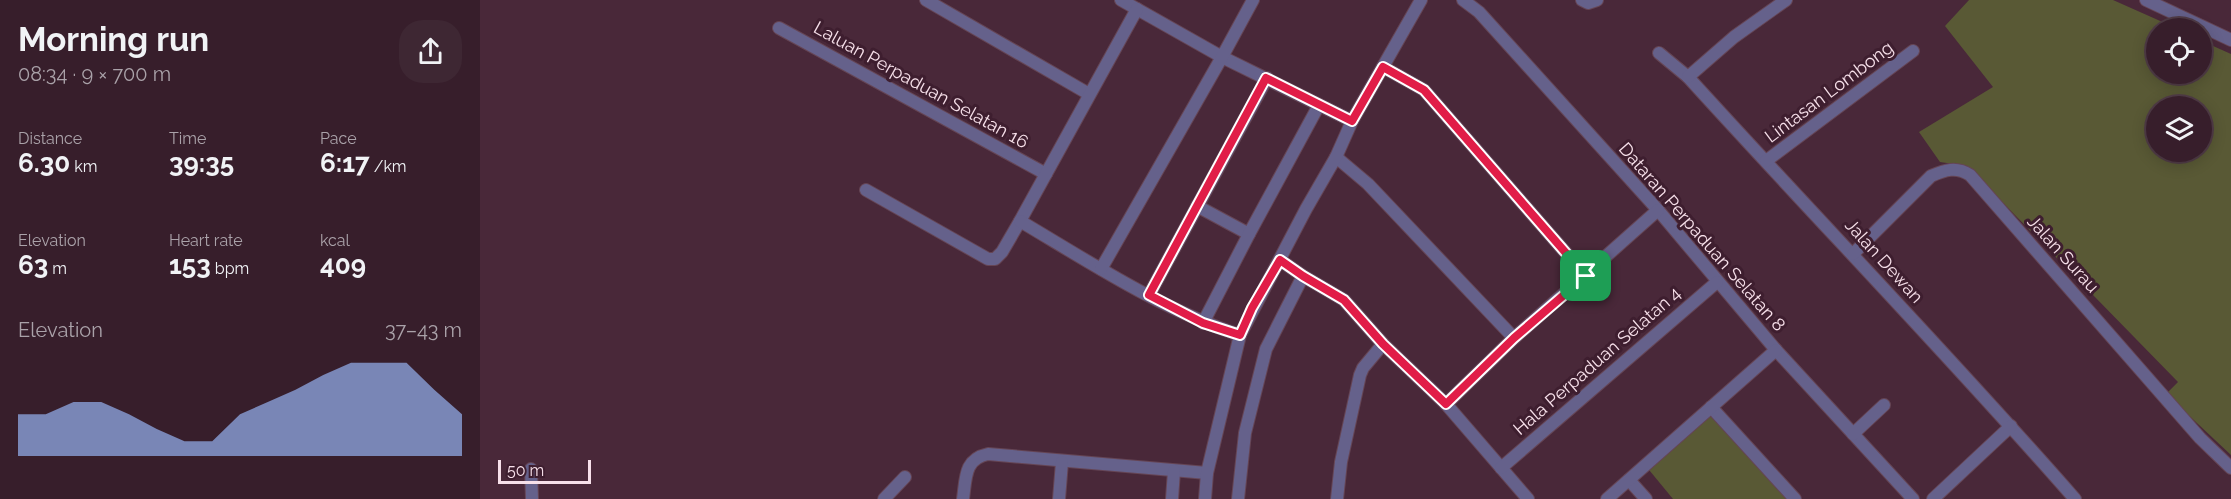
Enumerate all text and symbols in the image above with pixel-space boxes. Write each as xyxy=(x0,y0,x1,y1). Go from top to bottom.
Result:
street label: Laluan Perpaduan Selatan 16 xyxy=(810,17,1032,152)
map controls xyxy=(2146,18,2212,162)
button: locate xyxy=(2146,18,2212,84)
text: Morning run xyxy=(18,20,209,59)
button: share xyxy=(399,20,462,83)
street label: Lintasan Lombong xyxy=(1760,37,1897,147)
text: 08:34 · 9 × 700 m xyxy=(18,62,171,86)
button: layers xyxy=(2146,96,2212,162)
text: Distance xyxy=(18,129,82,148)
text: Time xyxy=(169,129,206,148)
text: Pace xyxy=(320,129,357,148)
street label: Dataran Perpaduan Selatan 8 xyxy=(1615,138,1790,335)
text: 6.30 xyxy=(18,148,70,178)
text: 39:35 xyxy=(169,148,234,178)
text: 6:17 xyxy=(320,148,370,178)
text: km xyxy=(70,157,97,176)
text: /km xyxy=(370,157,407,176)
street label: Jalan Surau xyxy=(2023,211,2103,297)
street label: Jalan Dewan xyxy=(1841,214,1928,307)
text: Elevation xyxy=(18,231,86,250)
text: Heart rate xyxy=(169,231,243,250)
text: kcal xyxy=(320,231,350,250)
text: 63 xyxy=(18,250,48,280)
text: 153 xyxy=(169,250,211,280)
text: 409 xyxy=(320,250,366,280)
pin xyxy=(1560,250,1611,301)
text: m xyxy=(48,259,67,278)
text: bpm xyxy=(211,259,249,278)
icon: arrive xyxy=(1569,259,1602,292)
street label: Hala Perpaduan Selatan 4 xyxy=(1509,282,1685,439)
text: Elevation xyxy=(18,318,103,342)
text: 37–43 m xyxy=(385,318,462,342)
scale bar xyxy=(498,457,591,484)
text: 50 m xyxy=(507,461,544,480)

